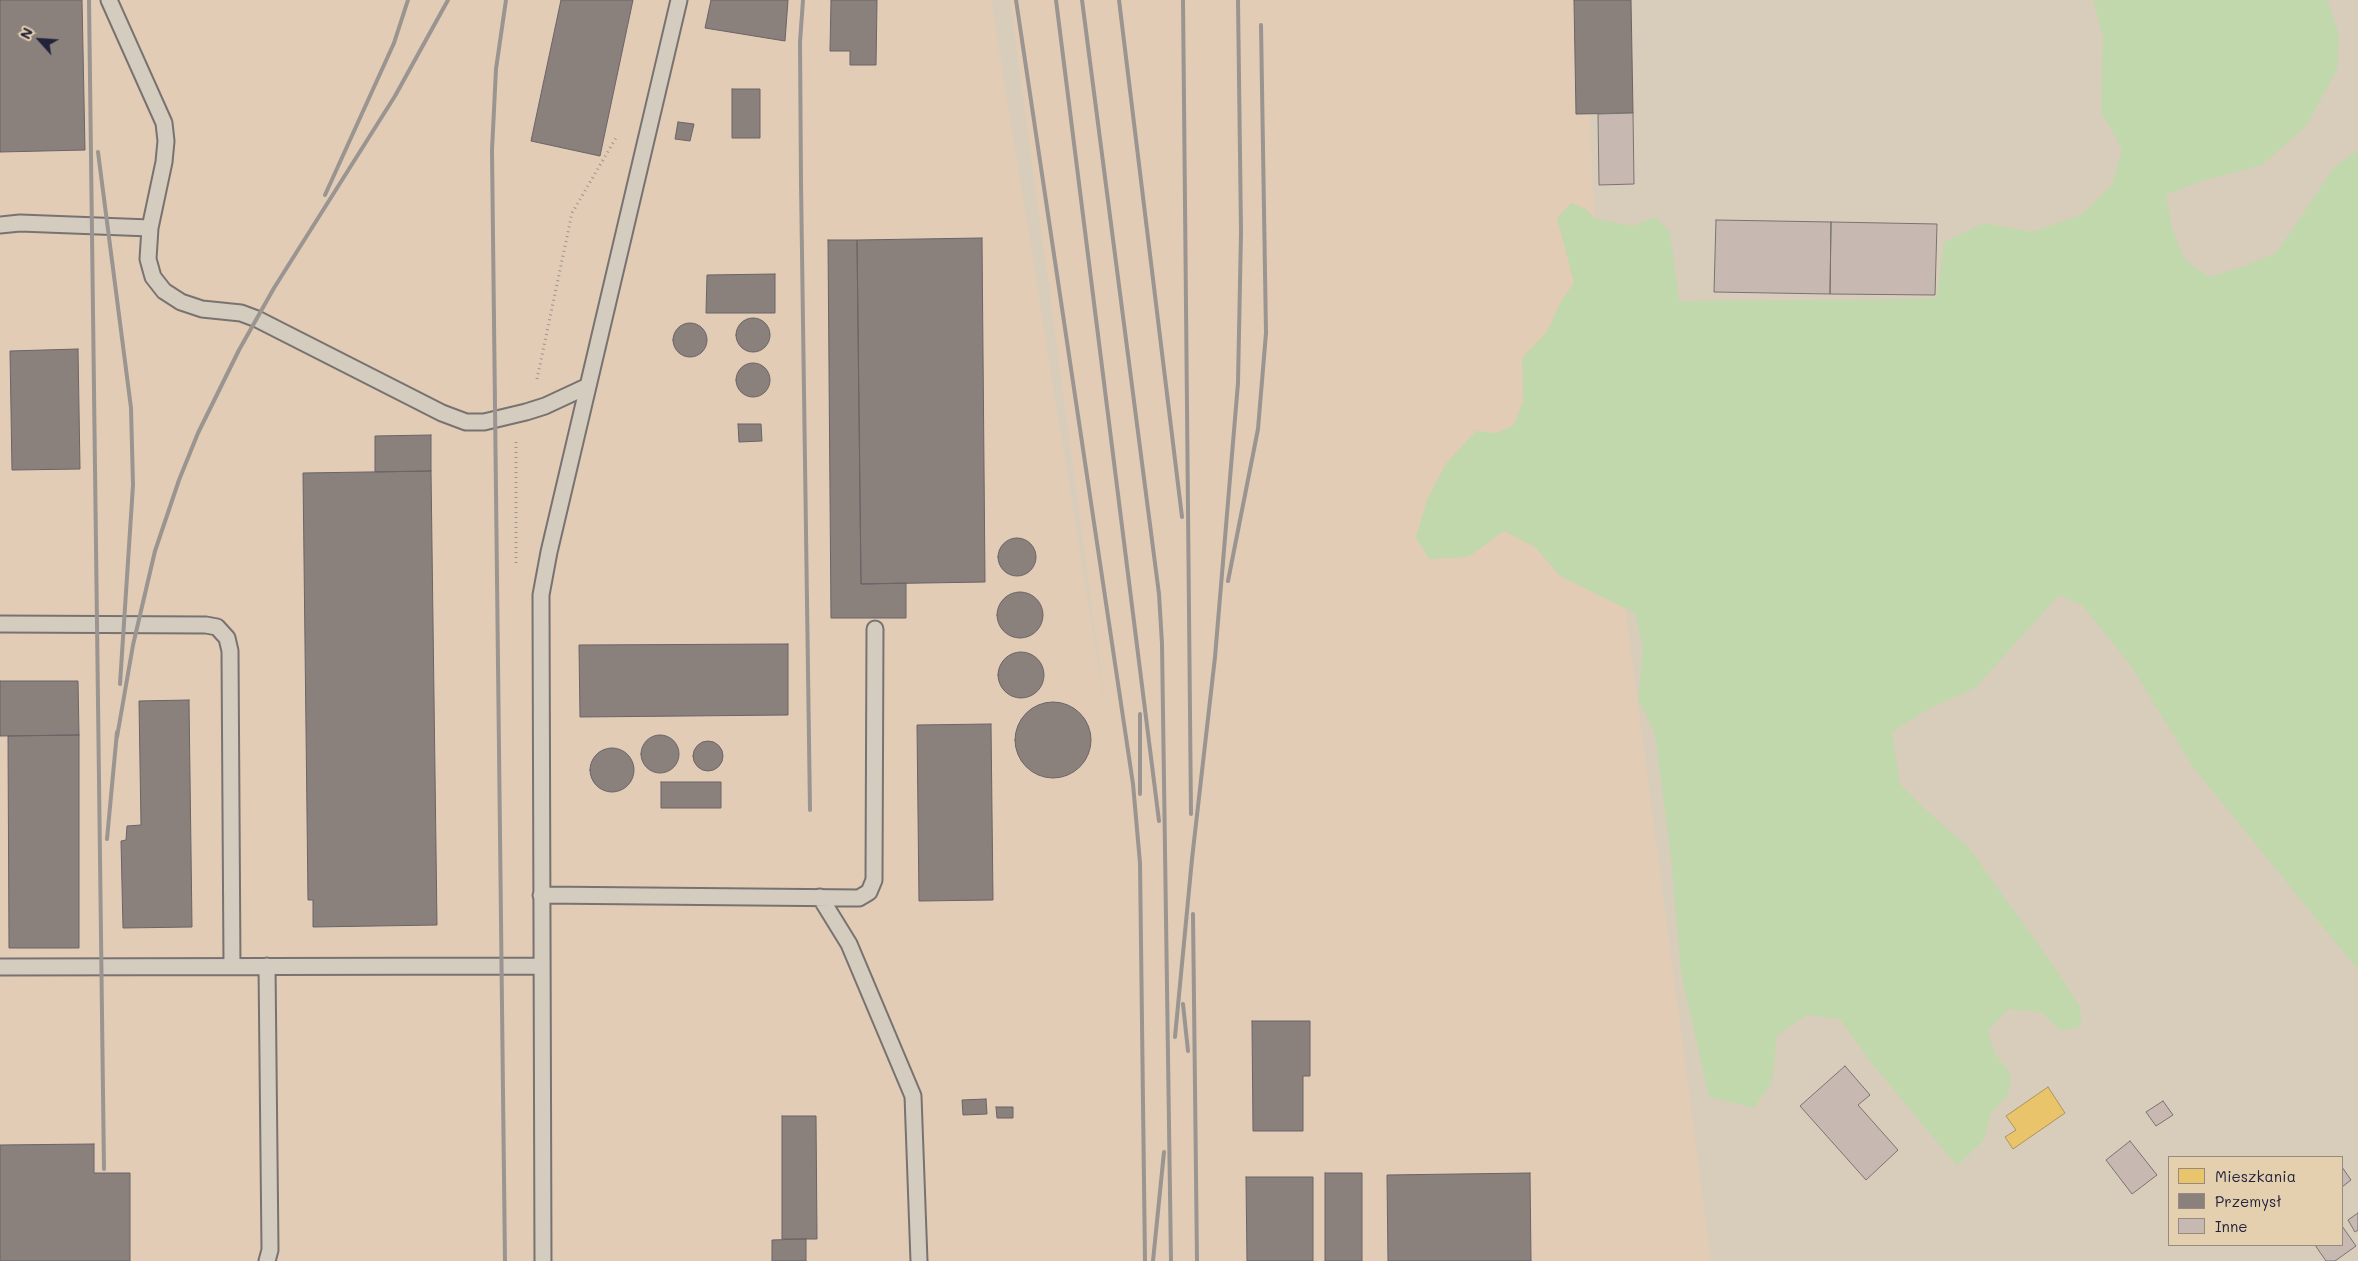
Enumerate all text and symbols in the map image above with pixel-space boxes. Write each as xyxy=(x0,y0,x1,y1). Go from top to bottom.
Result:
north arrow xyxy=(15,15,65,65)
text: N xyxy=(15,24,37,42)
legend xyxy=(2168,1156,2343,1246)
text: Mieszkania xyxy=(2215,1166,2296,1186)
text: Przemysł xyxy=(2215,1191,2281,1211)
text: Inne xyxy=(2215,1216,2247,1236)

